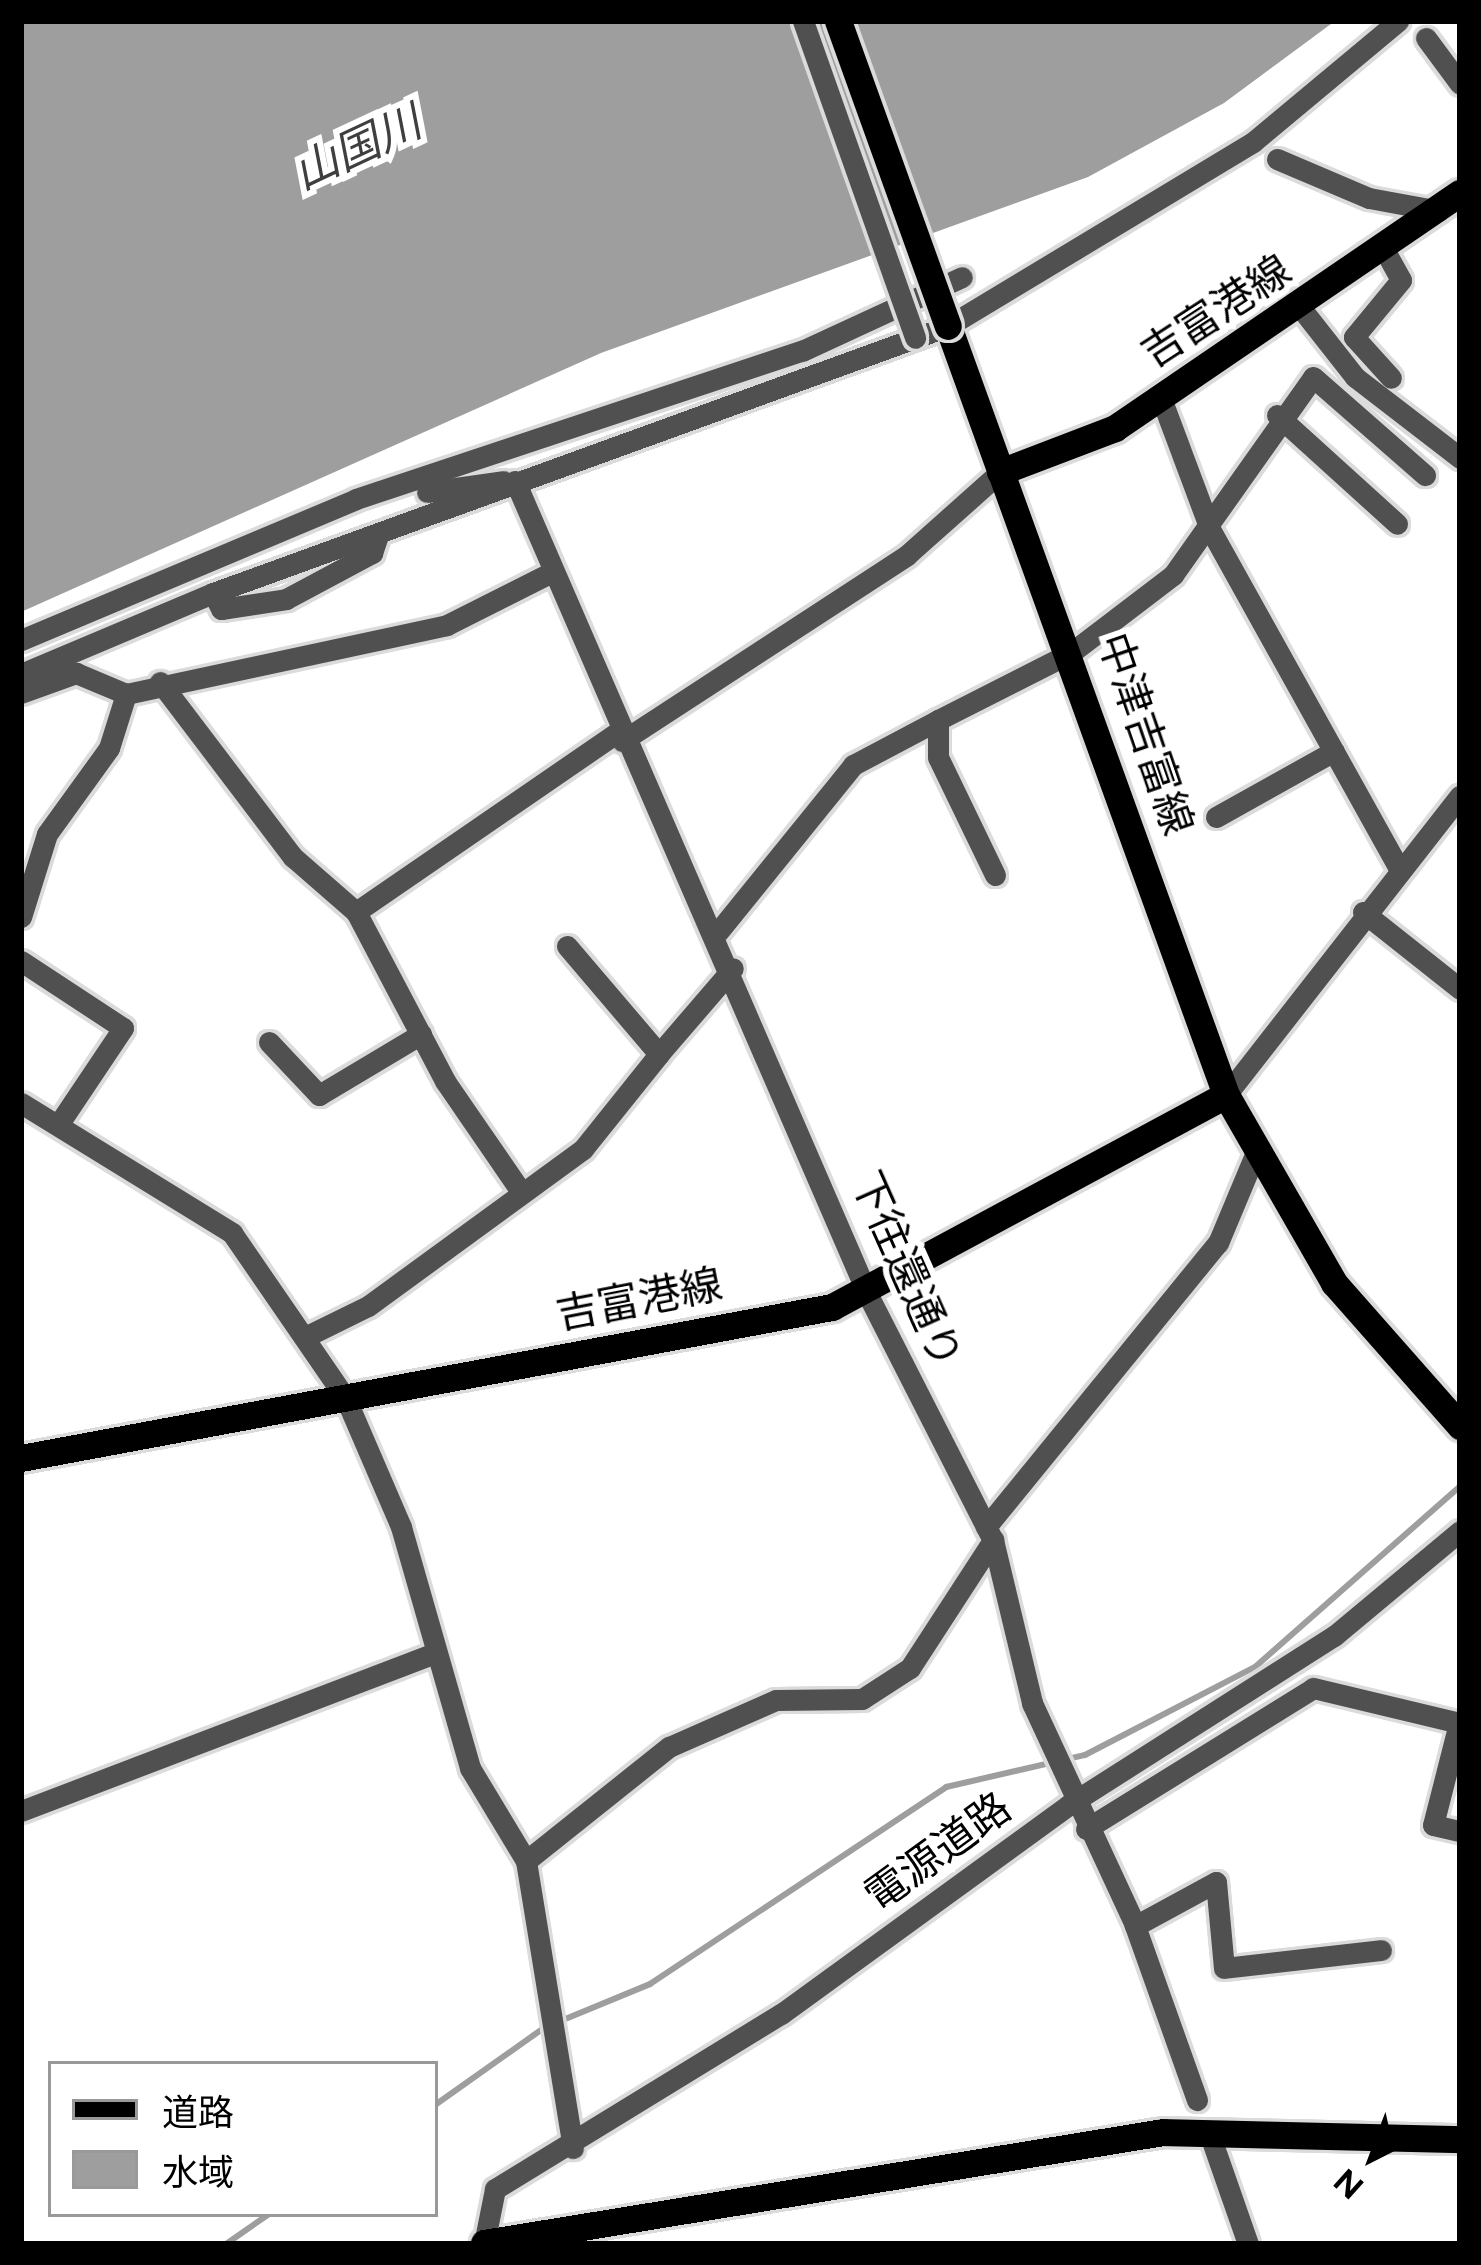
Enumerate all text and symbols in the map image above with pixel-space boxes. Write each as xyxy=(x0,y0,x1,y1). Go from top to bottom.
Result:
water label: 山国川 xyxy=(284,95,430,201)
street label: 吉富港線 xyxy=(1132,245,1300,379)
street label: 中津吉富線 xyxy=(1087,627,1203,841)
street label: 下往還通り xyxy=(840,1164,972,1376)
street label: 吉富港線 xyxy=(552,1259,726,1341)
street label: 電源道路 xyxy=(855,1782,1021,1922)
legend xyxy=(48,2061,438,2217)
text: 道路 xyxy=(162,2091,234,2134)
north arrow xyxy=(1313,2097,1433,2217)
text: 水域 xyxy=(162,2151,234,2194)
text: N xyxy=(1326,2161,1371,2207)

